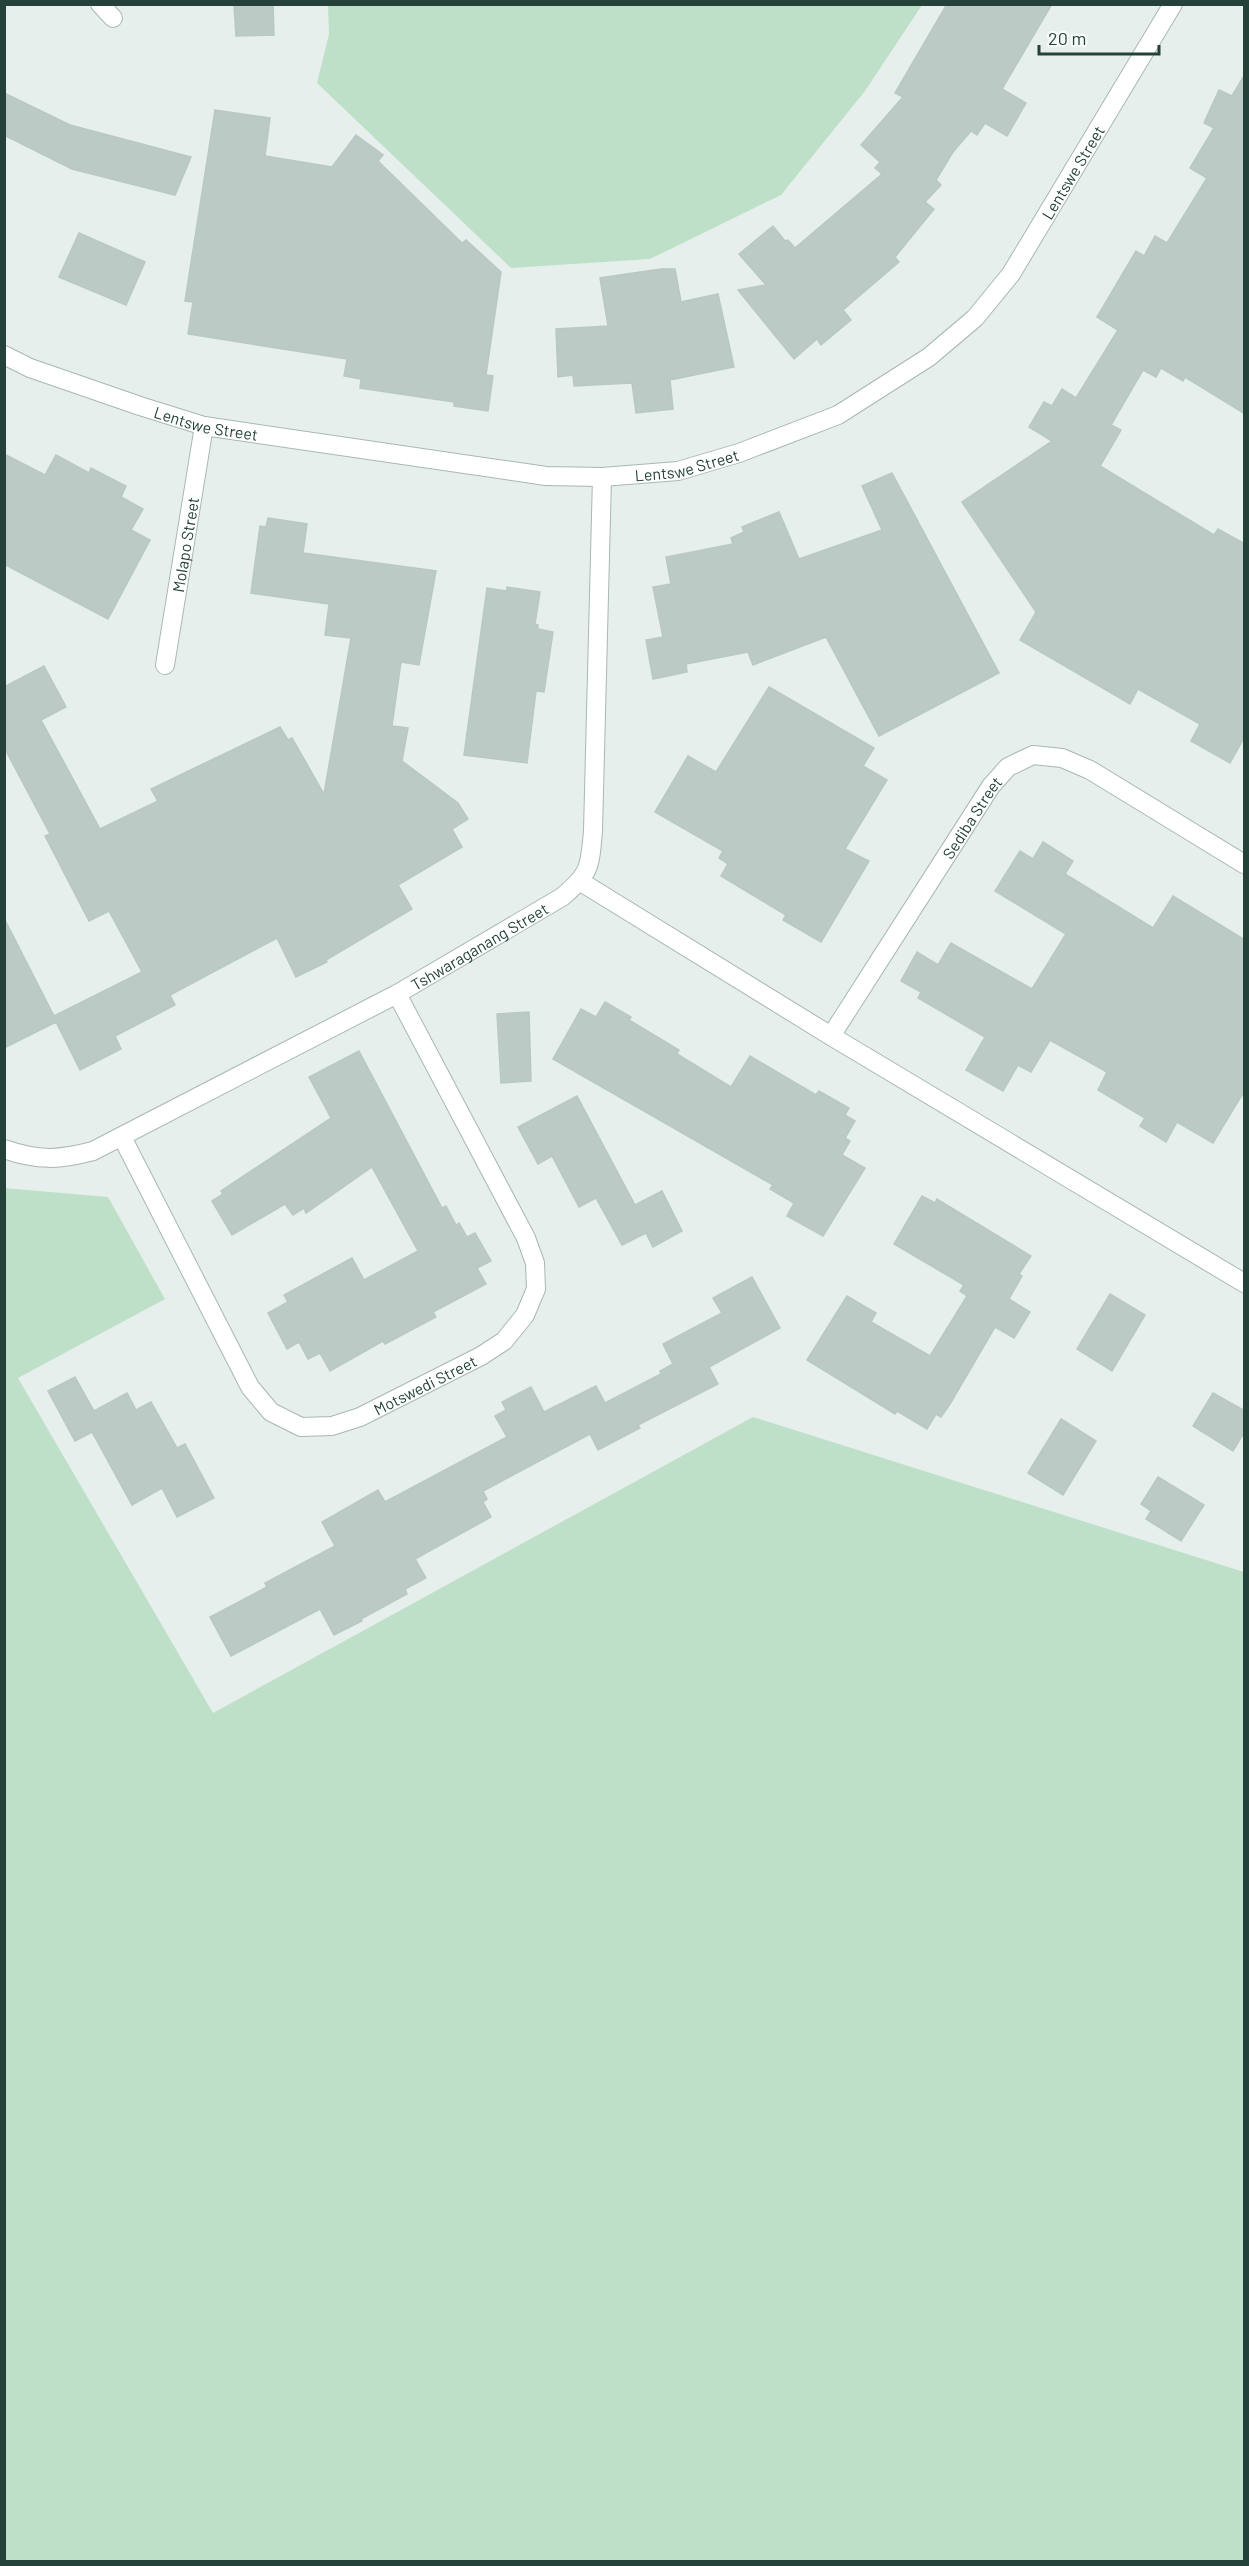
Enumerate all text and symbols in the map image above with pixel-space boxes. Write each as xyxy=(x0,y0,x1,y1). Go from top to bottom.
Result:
scale bar xyxy=(1039,18,1159,56)
text: 20 m xyxy=(1048,27,1086,49)
street label: Lentswe Street xyxy=(1037,122,1108,222)
street label: Lentswe Street xyxy=(152,402,259,443)
street label: Lentswe Street xyxy=(634,444,741,484)
street label: Molapo Street xyxy=(168,495,202,594)
street label: Sediba Street xyxy=(938,772,1005,862)
street label: Tshwaraganang Street xyxy=(407,898,551,993)
street label: Motswedi Street xyxy=(370,1351,479,1418)

